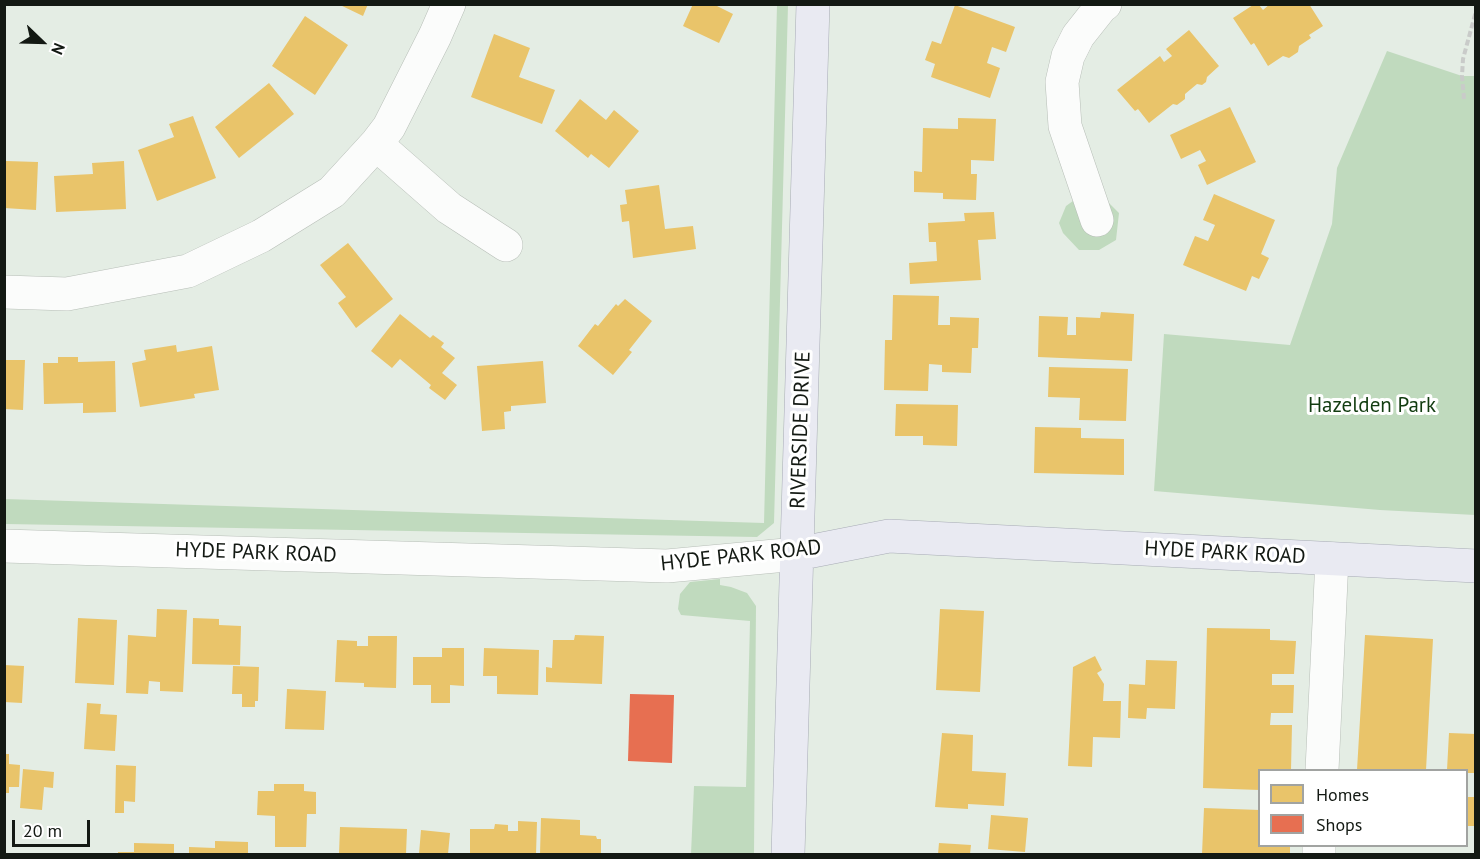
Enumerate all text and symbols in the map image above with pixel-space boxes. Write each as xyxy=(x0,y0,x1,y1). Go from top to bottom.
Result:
north arrow xyxy=(12,12,72,72)
text: N xyxy=(47,40,70,58)
street label: RIVERSIDE DRIVE xyxy=(786,351,816,509)
park label: Hazelden Park xyxy=(1308,393,1436,419)
street label: HYDE PARK ROAD xyxy=(659,535,823,577)
street label: HYDE PARK ROAD xyxy=(1144,536,1306,570)
street label: HYDE PARK ROAD xyxy=(175,538,337,568)
legend xyxy=(1258,769,1468,847)
text: Homes xyxy=(1316,783,1369,806)
scale bar xyxy=(15,808,93,846)
text: Shops xyxy=(1316,813,1362,836)
text: 20 m xyxy=(23,819,62,842)

